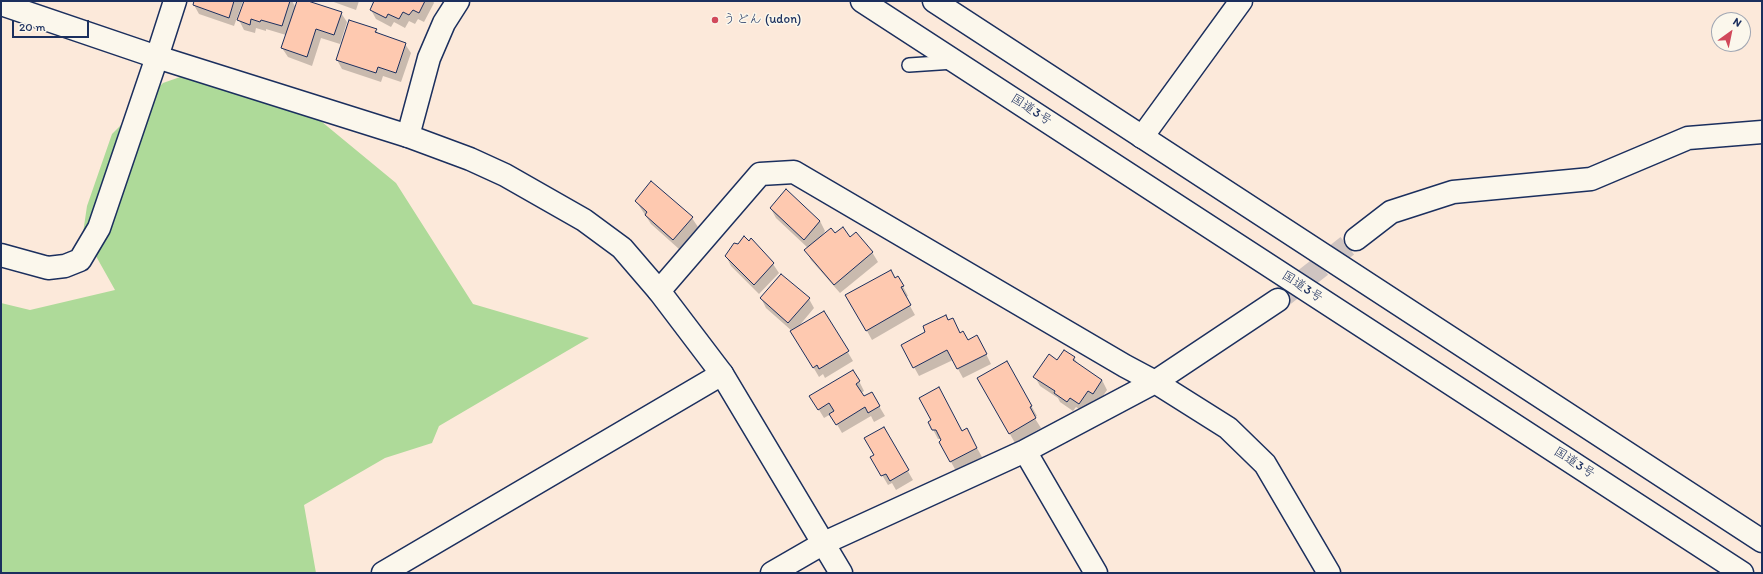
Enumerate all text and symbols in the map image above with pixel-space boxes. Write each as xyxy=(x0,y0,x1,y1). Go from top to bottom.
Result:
scale bar xyxy=(14,12,91,38)
place label: うどん (udon) xyxy=(723,12,801,28)
north arrow xyxy=(1711,12,1751,52)
marker: うどん (udon) xyxy=(710,15,720,25)
text: N xyxy=(1731,15,1744,30)
text: 20 m xyxy=(19,20,46,34)
street label: 国道3号 xyxy=(1007,91,1055,129)
street label: 国道3号 xyxy=(1278,268,1326,306)
street label: 国道3号 xyxy=(1550,444,1598,482)

